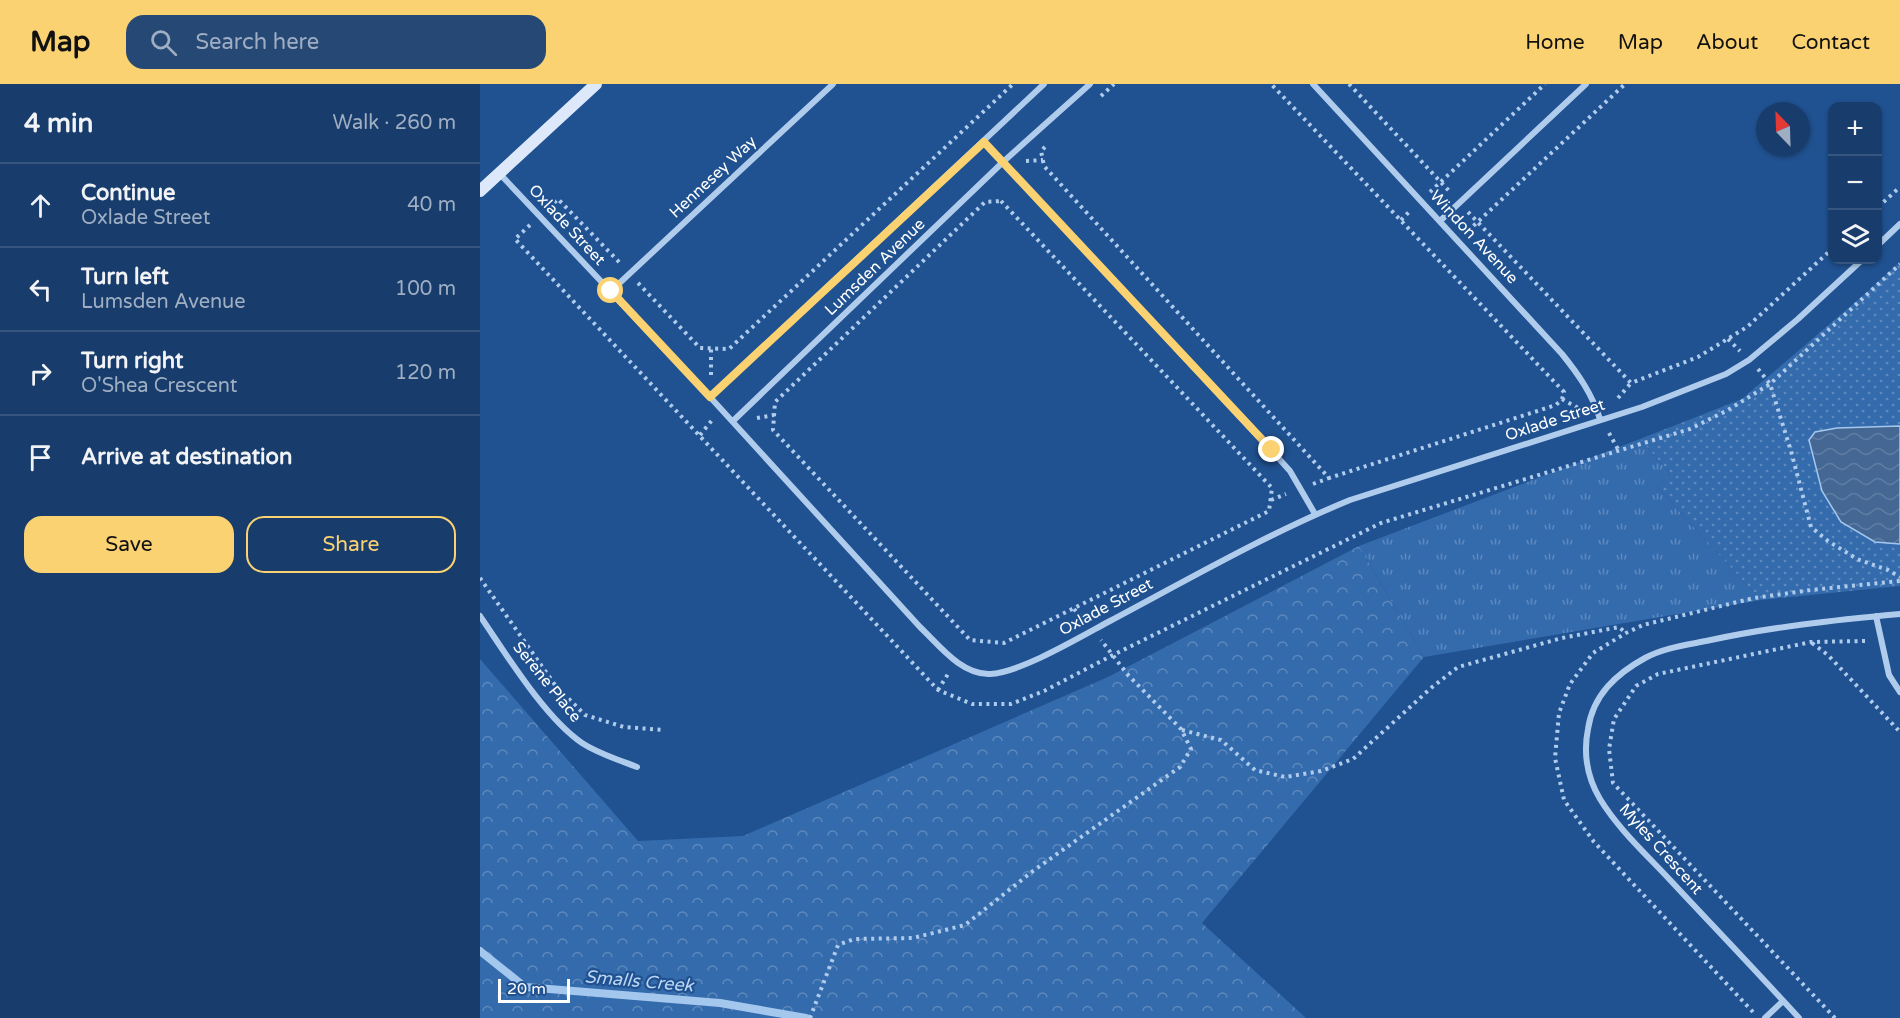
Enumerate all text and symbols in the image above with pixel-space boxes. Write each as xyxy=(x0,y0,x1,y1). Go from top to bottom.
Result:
search box xyxy=(126,15,546,69)
text: Map xyxy=(30,25,90,59)
icon: search xyxy=(147,26,180,59)
text: Search here xyxy=(195,29,319,55)
text: Home xyxy=(1525,30,1585,55)
text: Map xyxy=(1618,30,1663,55)
text: About xyxy=(1696,30,1758,55)
text: Contact xyxy=(1791,30,1870,55)
north arrow xyxy=(1756,102,1810,156)
map controls xyxy=(1828,102,1882,264)
button: + xyxy=(1828,102,1882,156)
text: 4 min xyxy=(24,108,93,139)
text: Walk · 260 m xyxy=(333,111,456,135)
street label: Hennesey Way xyxy=(665,131,761,222)
button: − xyxy=(1828,156,1882,210)
text: Continue xyxy=(81,180,176,206)
street label: Oxlade Street xyxy=(524,180,610,270)
street label: Windon Avenue xyxy=(1426,186,1522,288)
icon: ahead xyxy=(24,189,57,222)
text: 40 m xyxy=(407,193,456,217)
text: Oxlade Street xyxy=(81,206,210,230)
button: layers xyxy=(1828,210,1882,264)
street label: Lumsden Avenue xyxy=(821,214,929,320)
text: Turn left xyxy=(81,264,169,290)
icon: left xyxy=(24,273,57,306)
text: 100 m xyxy=(395,277,456,301)
route start xyxy=(597,277,623,303)
text: Lumsden Avenue xyxy=(81,290,246,314)
text: Turn right xyxy=(81,348,183,374)
icon: right xyxy=(24,357,57,390)
text: 120 m xyxy=(395,361,456,385)
text: O'Shea Crescent xyxy=(81,374,237,398)
street label: Oxlade Street xyxy=(1503,395,1607,445)
route end xyxy=(1258,436,1284,462)
icon: arrive xyxy=(24,441,57,474)
text: Arrive at destination xyxy=(81,444,292,470)
button: Save xyxy=(24,516,234,573)
button: Share xyxy=(246,516,456,573)
street label: Oxlade Street xyxy=(1056,574,1156,640)
street label: Serene Place xyxy=(508,638,586,726)
street label: Myles Crescent xyxy=(1615,799,1707,899)
water label: Smalls Creek xyxy=(584,965,695,997)
scale bar xyxy=(498,976,570,1004)
text: 20 m xyxy=(507,979,546,999)

